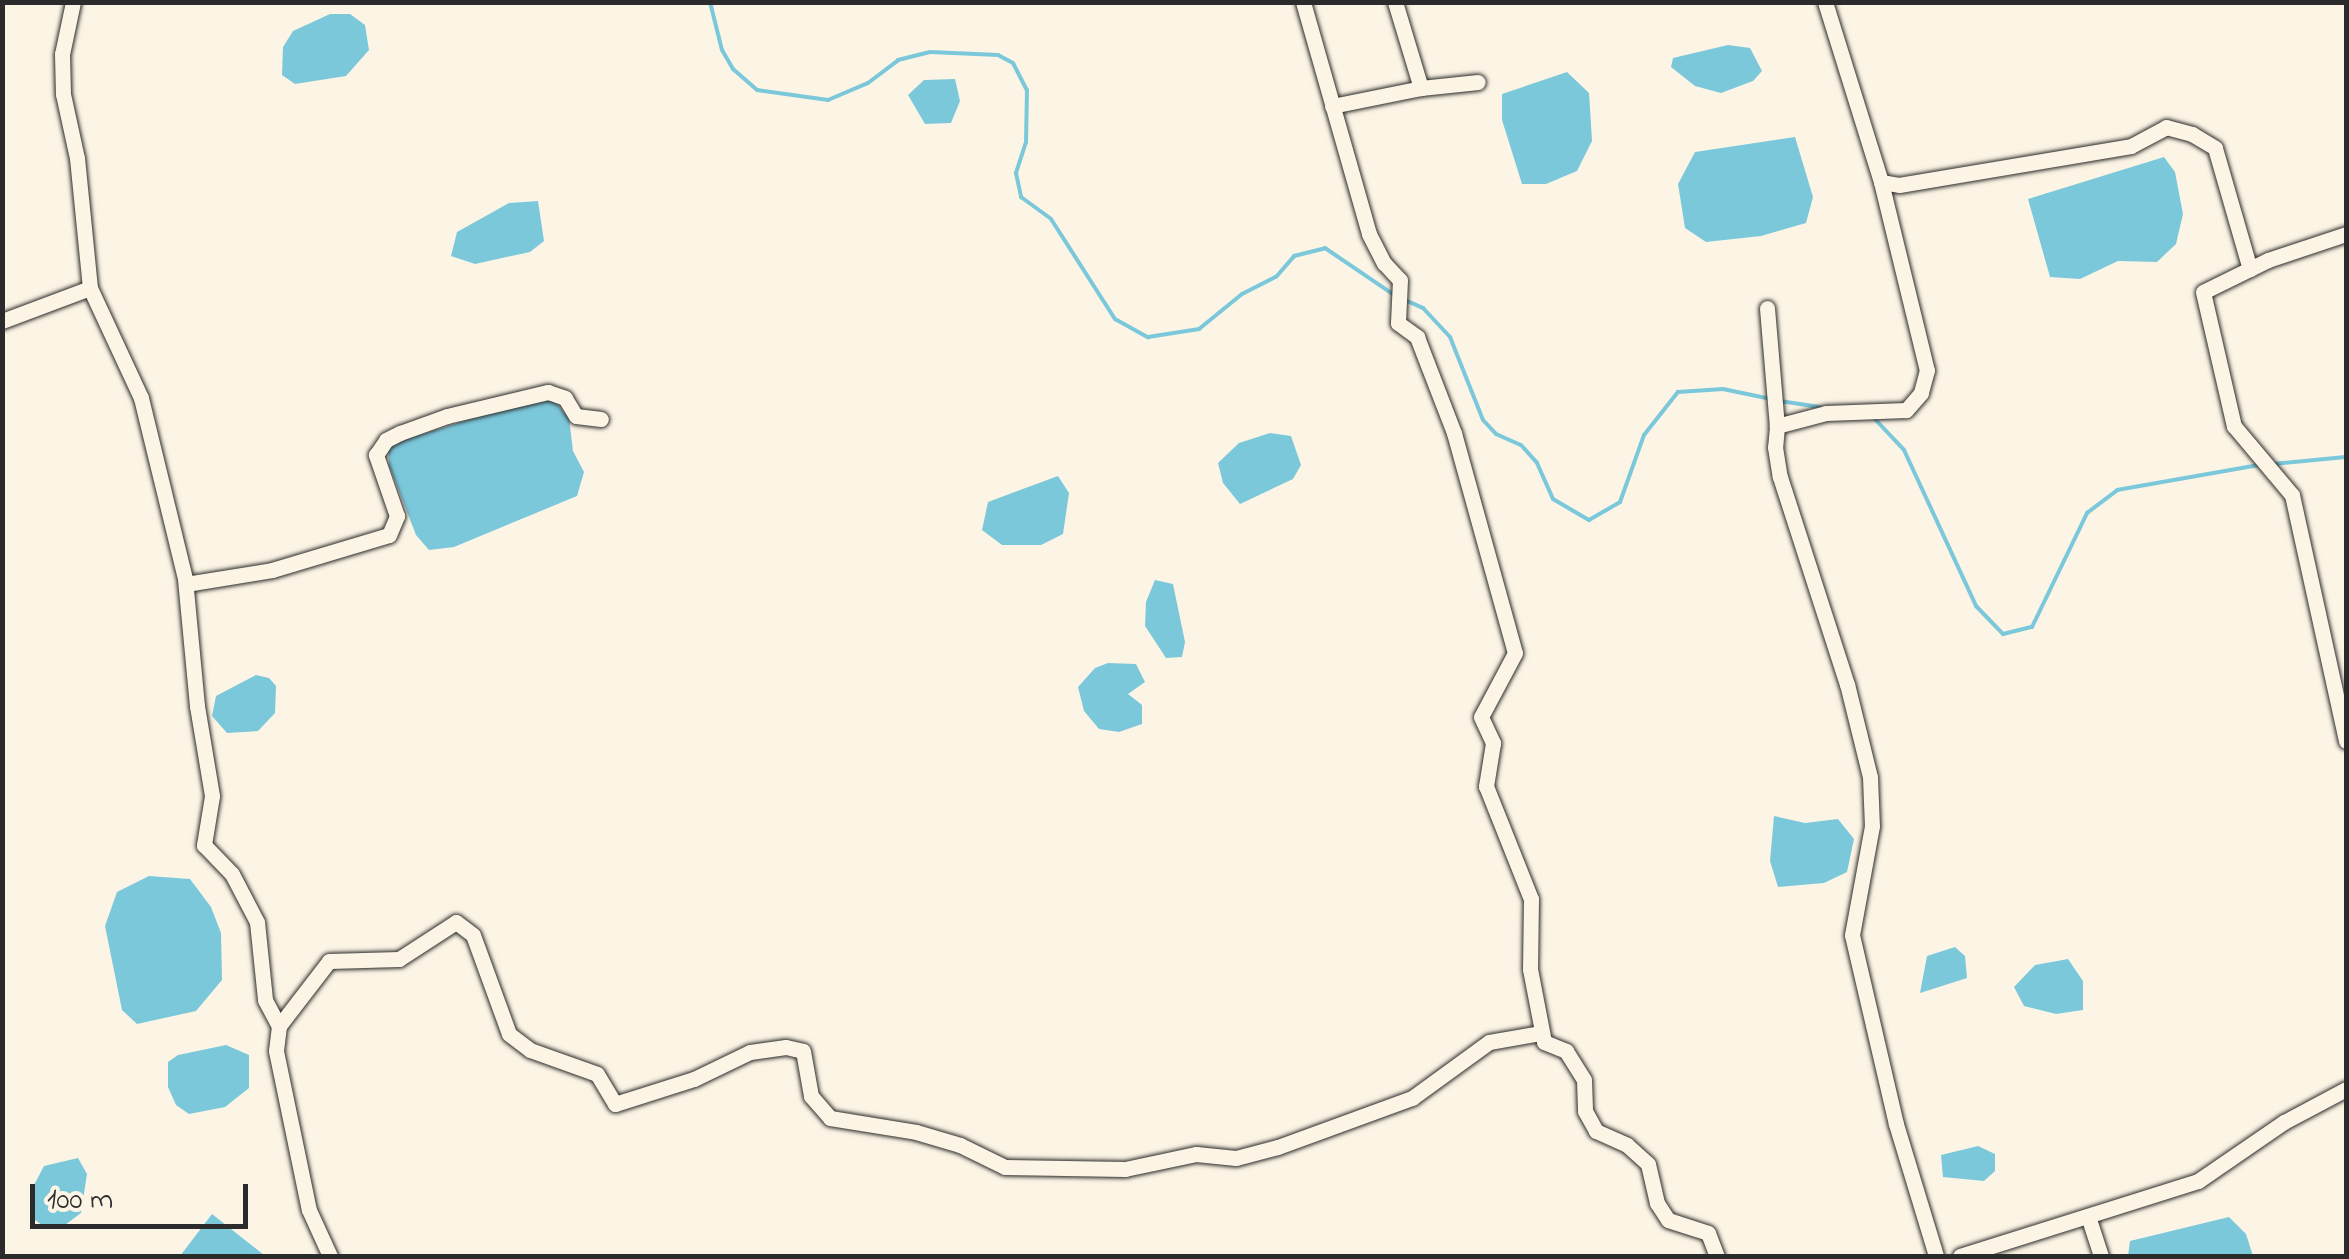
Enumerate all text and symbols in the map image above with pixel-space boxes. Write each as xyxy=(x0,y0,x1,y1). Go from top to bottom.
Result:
scale bar xyxy=(35,1164,252,1226)
text: 100 m xyxy=(47,1179,113,1223)

